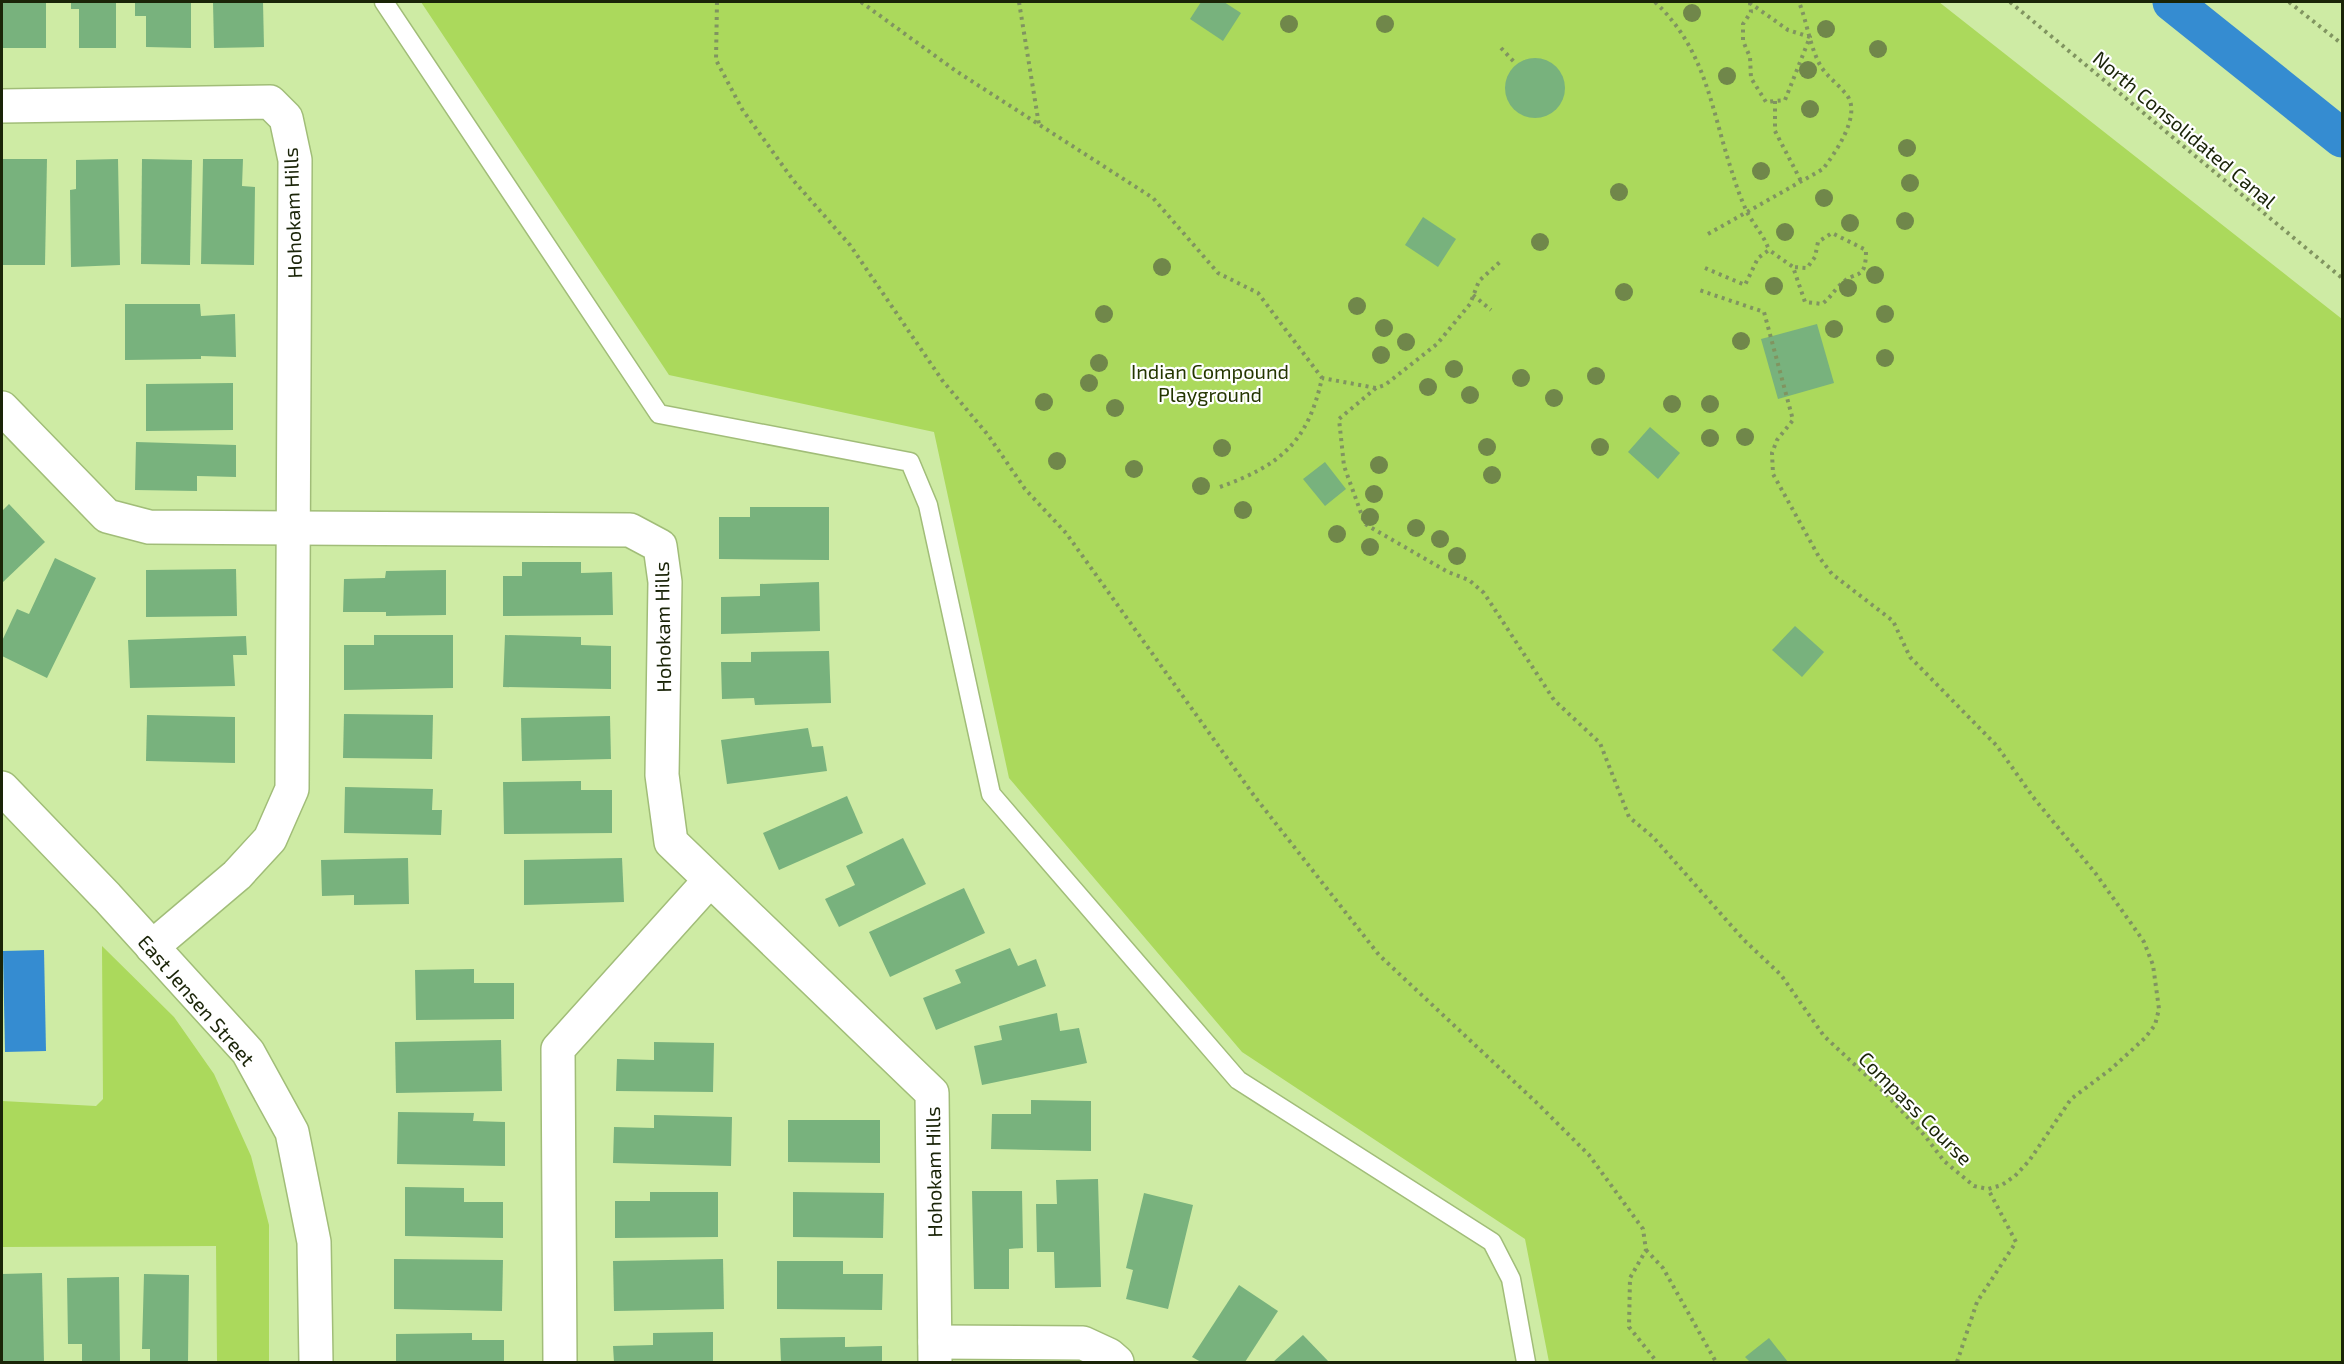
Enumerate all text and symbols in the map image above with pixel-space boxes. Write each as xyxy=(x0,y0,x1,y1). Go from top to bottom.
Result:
street label: North Consolidated Canal xyxy=(2089,45,2281,213)
street label: Hohokam Hills xyxy=(278,147,306,279)
park label: Indian Compound Playground xyxy=(1131,359,1289,406)
street label: Hohokam Hills xyxy=(649,561,675,693)
street label: East Jensen Street xyxy=(134,930,261,1071)
street label: Compass Course xyxy=(1854,1046,1978,1170)
street label: Hohokam Hills xyxy=(920,1106,946,1238)

